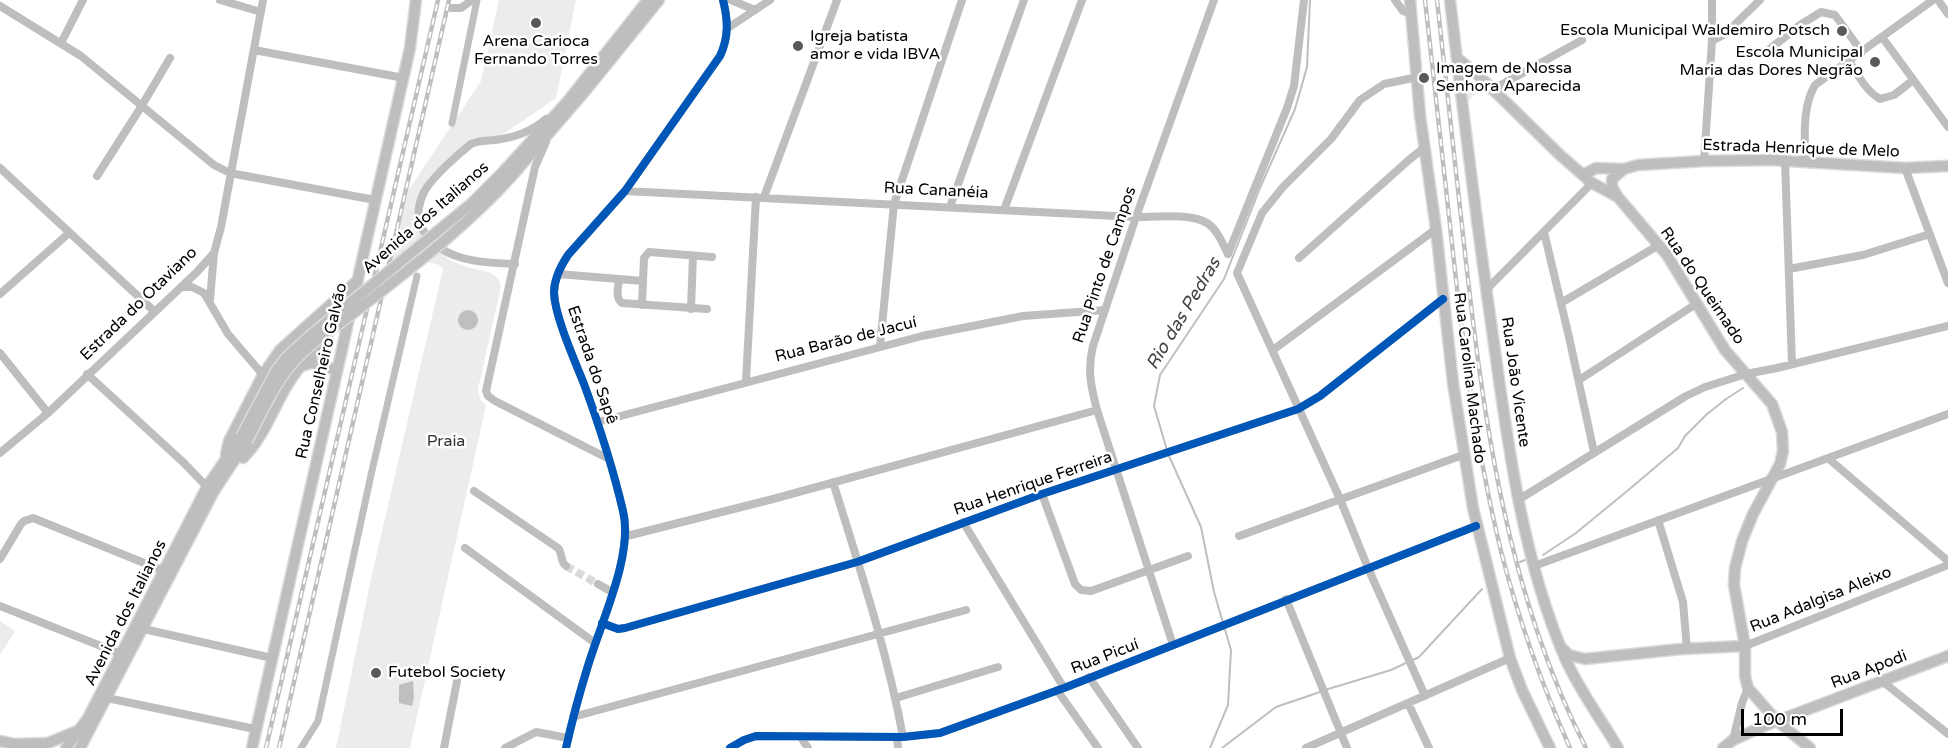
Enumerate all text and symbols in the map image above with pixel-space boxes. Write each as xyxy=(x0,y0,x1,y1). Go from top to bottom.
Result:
marker: Arena Carioca Fernando Torres xyxy=(529,16,543,30)
place label: Escola Municipal Waldemiro Potsch xyxy=(1560,21,1830,41)
marker: Escola Municipal Waldemiro Potsch xyxy=(1835,24,1849,38)
place label: Igreja batista amor e vida IBVA xyxy=(810,27,940,65)
place label: Arena Carioca Fernando Torres xyxy=(474,32,598,70)
marker: Igreja batista amor e vida IBVA xyxy=(791,39,805,53)
place label: Escola Municipal Maria das Dores Negrão xyxy=(1680,43,1863,81)
marker: Escola Municipal Maria das Dores Negrão xyxy=(1868,55,1882,69)
place label: Imagem de Nossa Senhora Aparecida xyxy=(1436,59,1581,97)
marker: Imagem de Nossa Senhora Aparecida xyxy=(1417,71,1431,85)
street label: Estrada Henrique de Melo xyxy=(1702,136,1900,162)
street label: Avenida dos Italianos xyxy=(359,158,493,278)
street label: Rua Cananéia xyxy=(883,179,989,203)
street label: Rua Pinto de Campos xyxy=(1069,184,1141,346)
street label: Rua do Queimado xyxy=(1656,224,1748,348)
street label: Estrada do Otaviano xyxy=(77,243,201,365)
water label: Rio das Pedras xyxy=(1142,254,1226,374)
street label: Rua Conselheiro Galvão xyxy=(292,281,352,461)
street label: Rua Carolina Machado xyxy=(1449,291,1489,465)
street label: Estrada do Sapê xyxy=(563,303,621,427)
street label: Rua Barão de Jacuí xyxy=(773,313,919,367)
street label: Rua João Vicente xyxy=(1496,316,1534,448)
park label: Praia xyxy=(427,432,465,452)
street label: Rua Henrique Ferreira xyxy=(951,448,1115,520)
street label: Avenida dos Italianos xyxy=(81,537,171,689)
street label: Rua Adalgisa Aleixo xyxy=(1747,563,1895,637)
street label: Rua Picuí xyxy=(1068,635,1142,679)
street label: Rua Apodi xyxy=(1828,647,1910,693)
place label: Futebol Society xyxy=(388,663,506,683)
marker: Futebol Society xyxy=(369,666,383,680)
scale bar xyxy=(1744,697,1846,735)
text: 100 m xyxy=(1752,708,1807,730)

